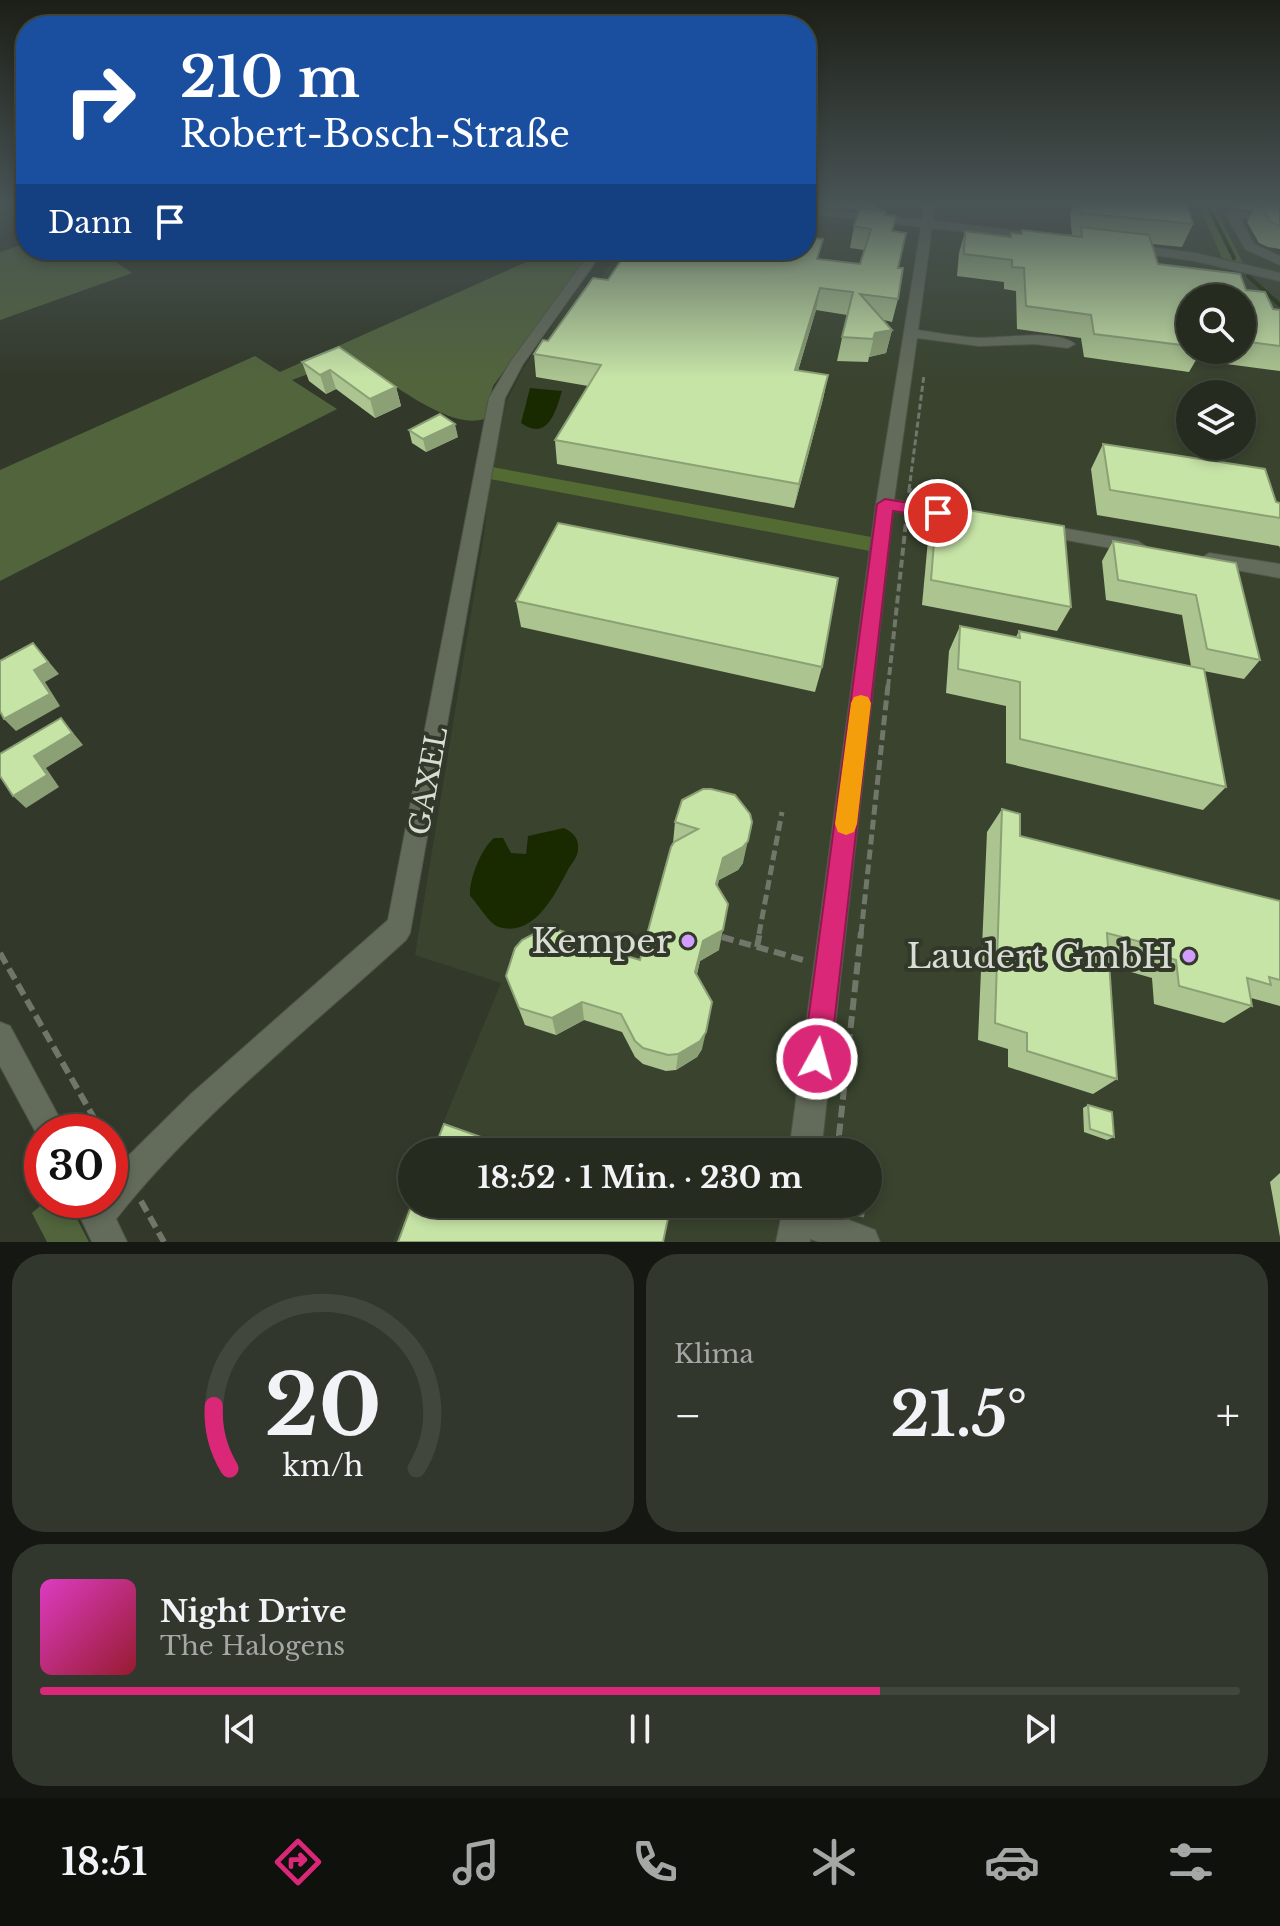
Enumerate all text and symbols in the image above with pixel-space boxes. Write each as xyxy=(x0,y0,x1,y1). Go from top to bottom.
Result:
text: 210 m xyxy=(180,43,360,112)
icon: right xyxy=(48,48,152,152)
text: Robert-Bosch-Straße xyxy=(180,112,570,157)
icon: arrive xyxy=(148,200,192,244)
text: Dann xyxy=(48,204,132,241)
map controls xyxy=(1176,284,1256,460)
button: search xyxy=(1176,284,1256,364)
button: layers xyxy=(1176,380,1256,460)
pin xyxy=(904,479,972,547)
icon: arrive xyxy=(916,491,960,535)
street label: GAXEL xyxy=(402,724,455,838)
place label: Kemper xyxy=(532,920,673,962)
marker: Kemper xyxy=(679,932,697,950)
place label: Laudert GmbH xyxy=(907,935,1173,977)
marker: Laudert GmbH xyxy=(1180,947,1198,965)
position arrow xyxy=(775,1017,859,1101)
speed limit sign: 30 xyxy=(24,1114,128,1218)
text: 18:52 · 1 Min. · 230 m xyxy=(477,1159,803,1196)
text: Klima xyxy=(674,1338,754,1370)
text: 20 xyxy=(265,1354,381,1457)
text: 21.5° xyxy=(891,1378,1027,1452)
text: − xyxy=(674,1388,702,1443)
text: + xyxy=(1216,1388,1240,1443)
text: km/h xyxy=(282,1448,364,1484)
text: Night Drive xyxy=(160,1593,346,1630)
text: The Halogens xyxy=(160,1630,345,1662)
icon: previous xyxy=(218,1707,262,1751)
icon: pause xyxy=(618,1707,662,1751)
icon: next xyxy=(1018,1707,1062,1751)
icon: directions xyxy=(270,1834,326,1890)
icon: music xyxy=(448,1834,504,1890)
icon: phone xyxy=(627,1834,683,1890)
icon: climate xyxy=(806,1834,862,1890)
icon: car xyxy=(984,1834,1040,1890)
icon: filters xyxy=(1163,1834,1219,1890)
text: 18:51 xyxy=(61,1840,147,1885)

